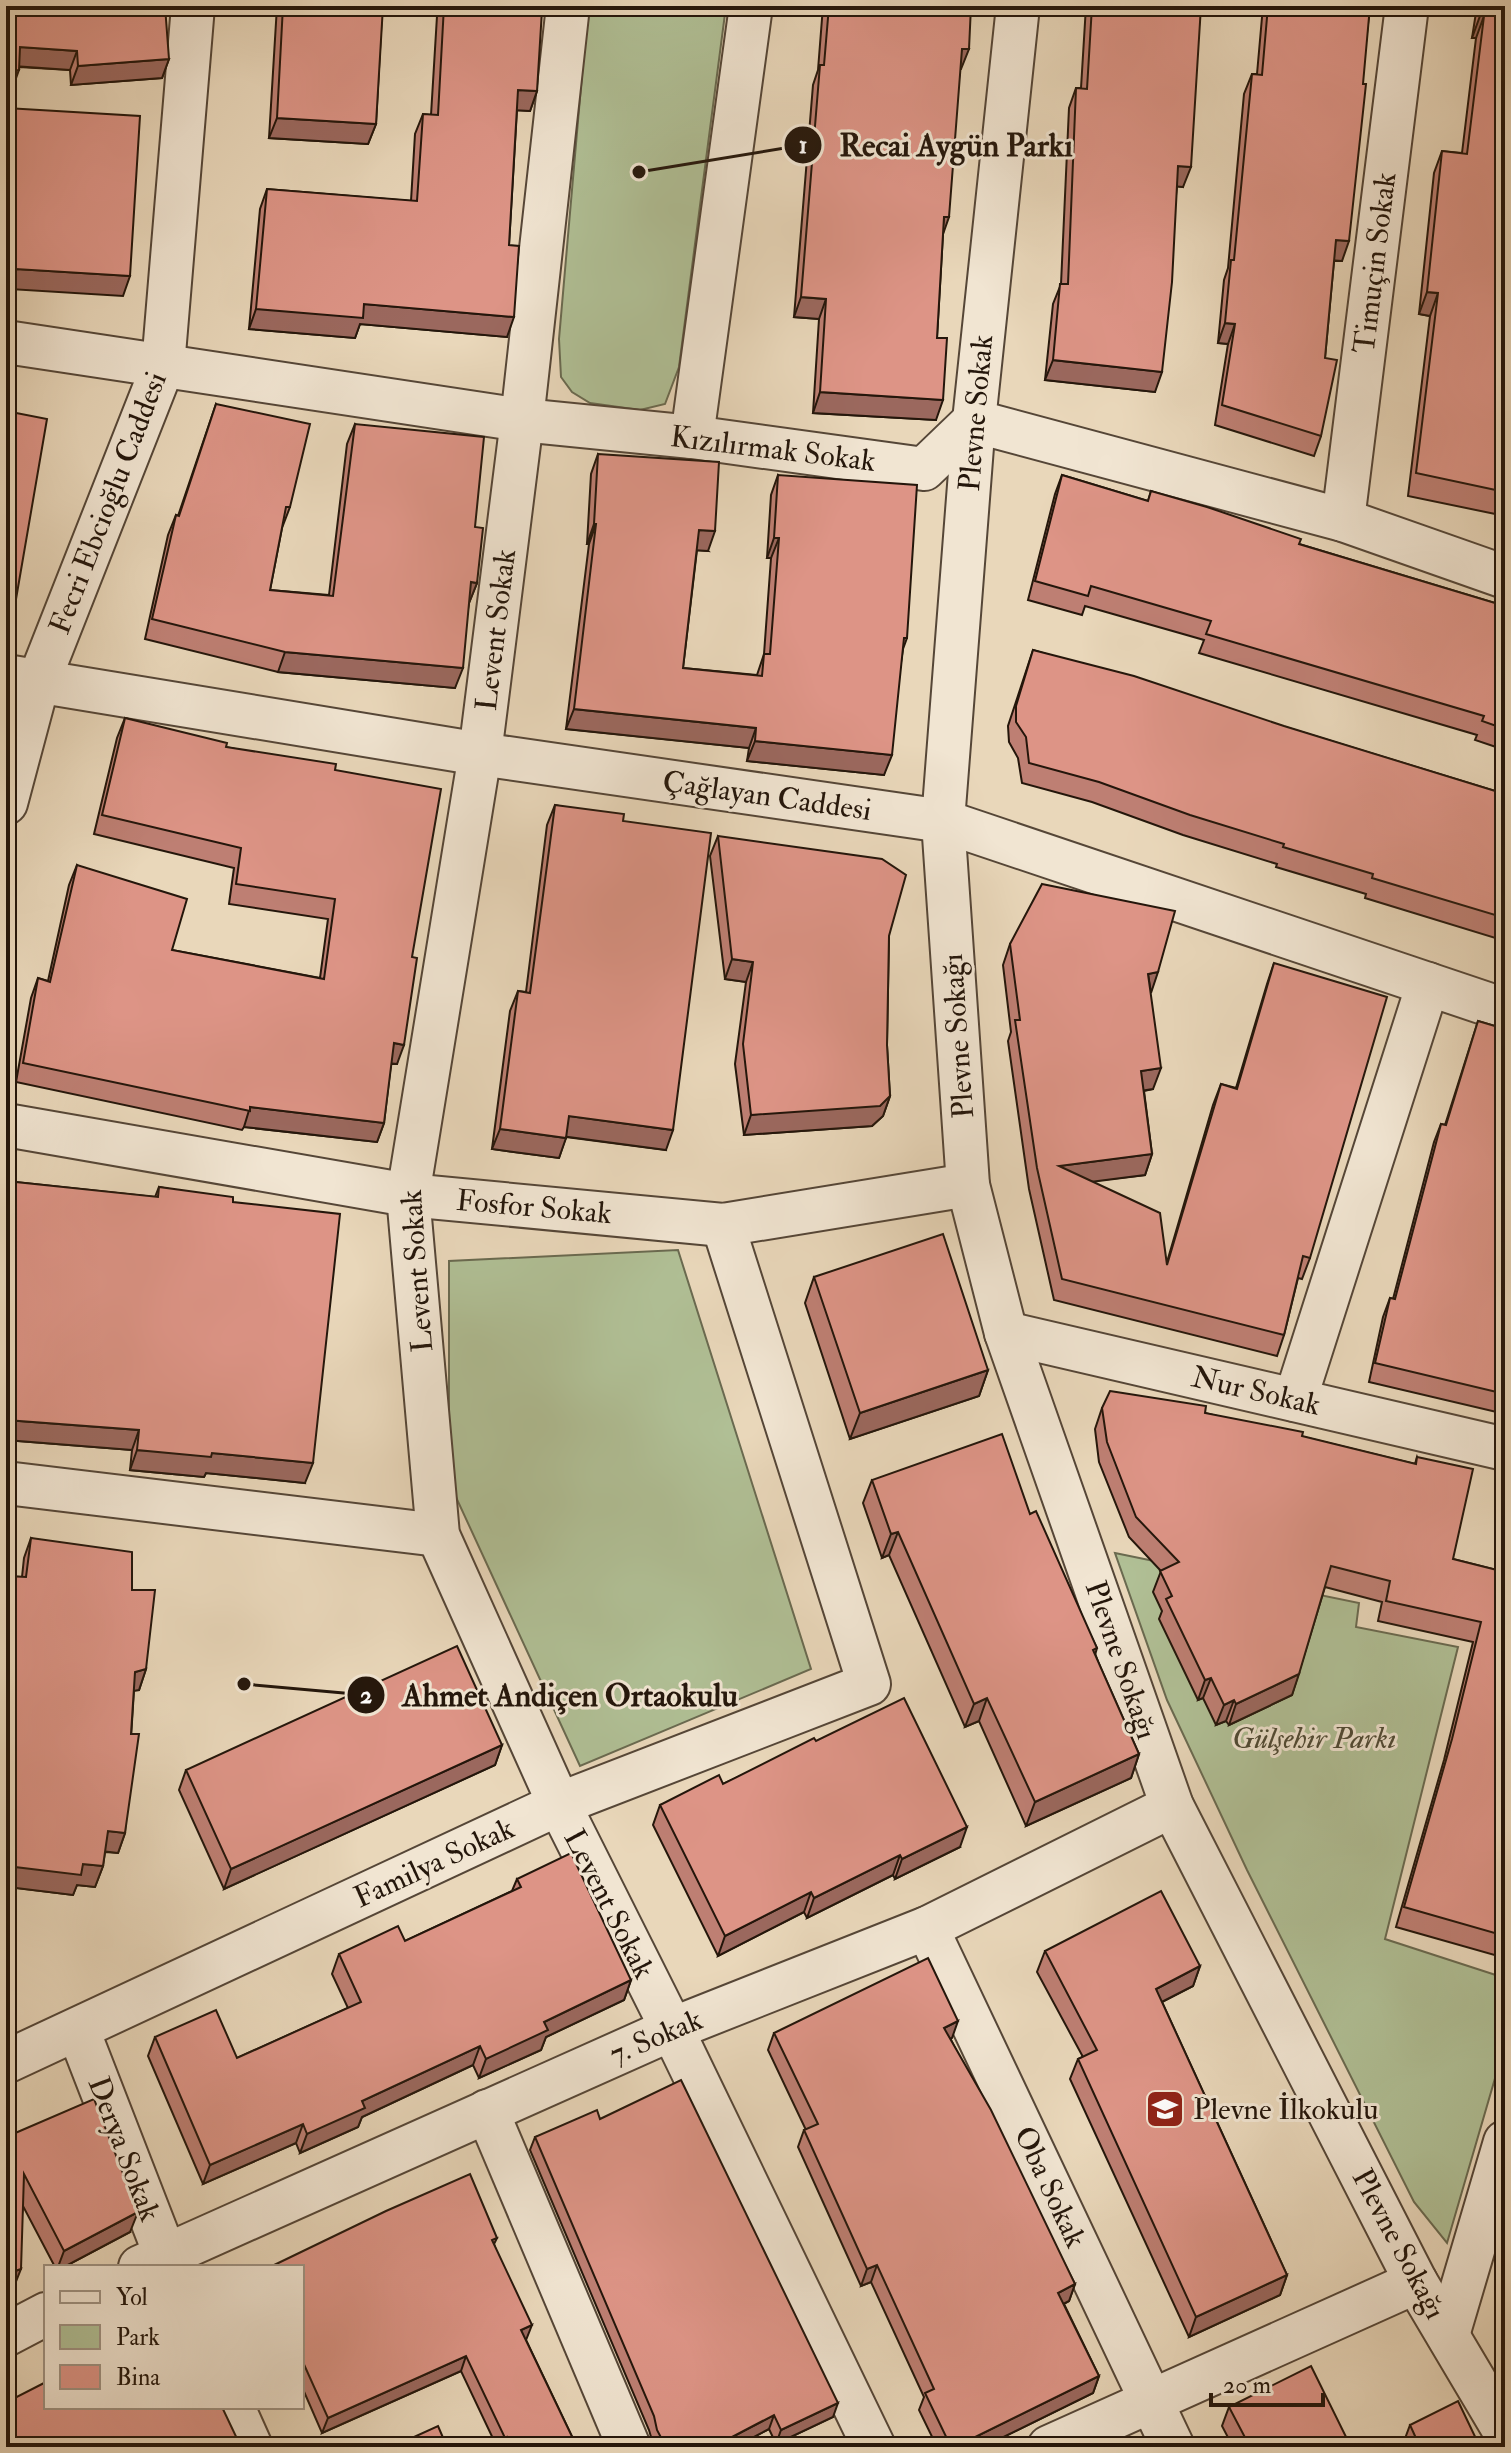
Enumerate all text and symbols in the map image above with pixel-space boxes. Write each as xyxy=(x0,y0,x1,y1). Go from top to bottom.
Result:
callout: Recai Aygün Parkı xyxy=(783,117,1089,173)
text: Recai Aygün Parkı xyxy=(839,126,1073,166)
text: 1 xyxy=(799,130,807,161)
street label: Timuçin Sokak xyxy=(1346,170,1404,356)
street label: Plevne Sokak xyxy=(951,333,1001,493)
street label: Fecri Ebcioğlu Caddesi xyxy=(41,367,175,639)
street label: Kızılırmak Sokak xyxy=(668,418,878,480)
street label: Levent Sokak xyxy=(468,547,524,713)
street label: Çağlayan Caddesi xyxy=(660,763,874,829)
street label: Plevne Sokağı xyxy=(934,952,982,1120)
street label: Fosfor Sokak xyxy=(455,1182,613,1232)
street label: Levent Sokak xyxy=(393,1189,441,1353)
street label: Nur Sokak xyxy=(1188,1358,1324,1424)
street label: Plevne Sokağı xyxy=(1077,1576,1165,1744)
callout: Ahmet Andiçen Ortaokulu xyxy=(346,1667,754,1723)
text: Ahmet Andiçen Ortaokulu xyxy=(400,1676,738,1716)
text: 2 xyxy=(360,1680,372,1711)
park label: Gülşehir Parkı xyxy=(1232,1720,1396,1757)
street label: Familya Sokak xyxy=(348,1810,520,1916)
street label: Levent Sokak xyxy=(556,1823,662,1985)
street label: 7. Sokak xyxy=(604,2001,708,2073)
street label: Derya Sokak xyxy=(80,2072,168,2226)
school or university icon: Plevne İlkokulu xyxy=(1144,2088,1186,2130)
place label: Plevne İlkokulu xyxy=(1193,2091,1379,2128)
street label: Oba Sokak xyxy=(1006,2120,1094,2254)
street label: Plevne Sokağı xyxy=(1344,2162,1454,2326)
legend xyxy=(44,2265,304,2409)
text: Yol xyxy=(116,2282,148,2313)
text: Park xyxy=(116,2322,160,2353)
scale bar xyxy=(1211,2357,1323,2407)
text: Bina xyxy=(116,2362,161,2393)
text: 20 m xyxy=(1223,2370,1272,2401)

